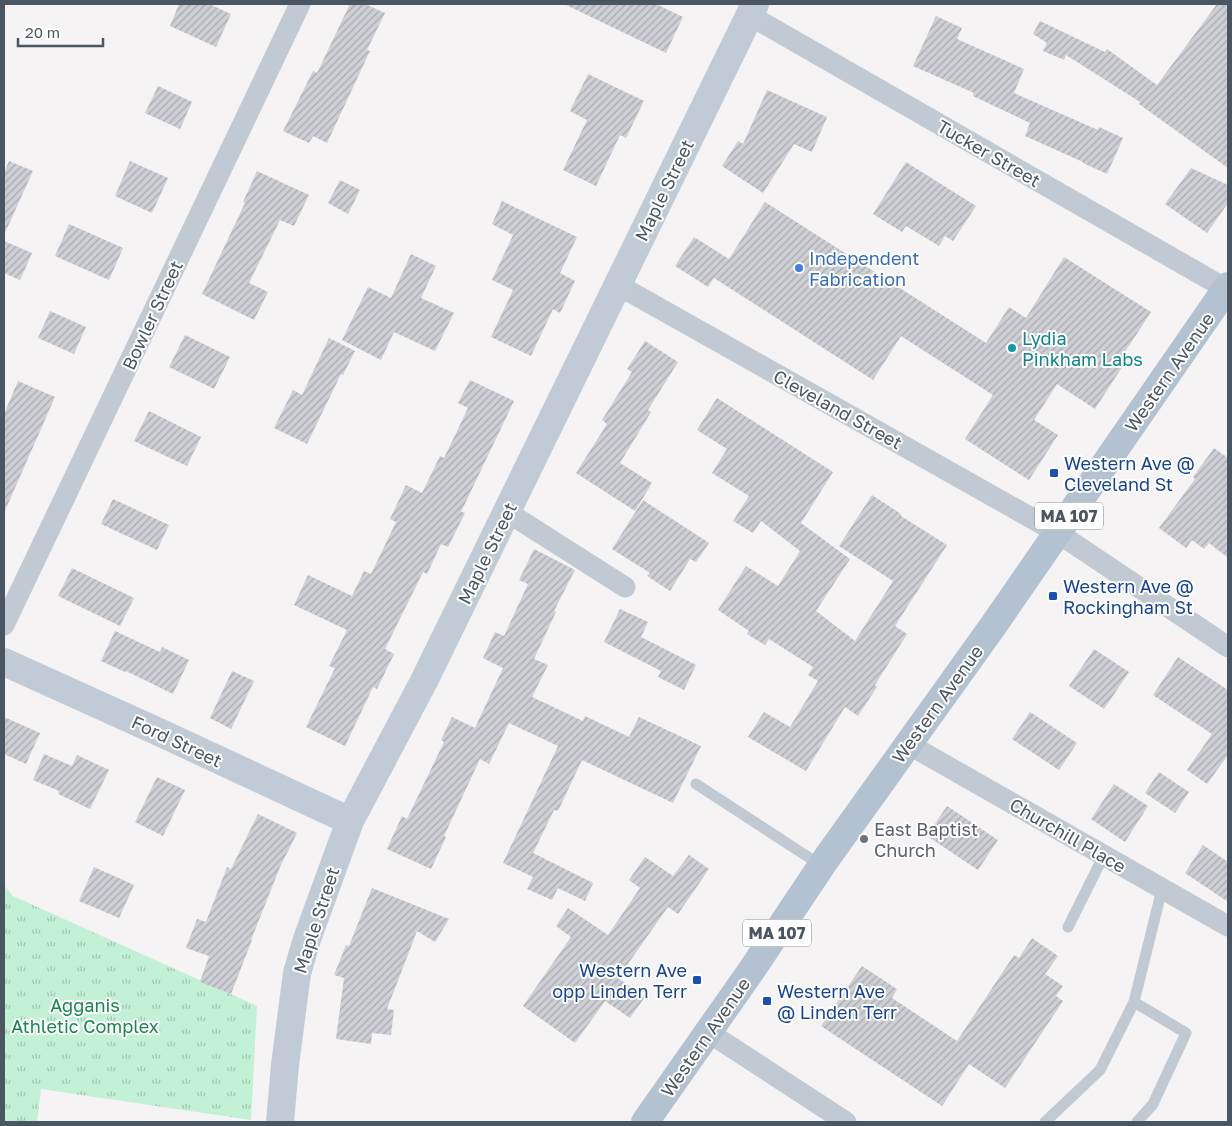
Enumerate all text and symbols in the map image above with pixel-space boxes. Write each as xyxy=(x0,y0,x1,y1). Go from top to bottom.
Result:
scale bar xyxy=(18,15,102,47)
text: 20 m xyxy=(25,23,60,41)
street label: Tucker Street xyxy=(934,115,1044,191)
street label: Maple Street xyxy=(630,136,698,244)
place label: Independent Fabrication xyxy=(809,247,919,290)
street label: Bowler Street xyxy=(117,257,187,373)
marker: Independent Fabrication xyxy=(793,262,805,274)
street label: Western Avenue xyxy=(1120,308,1218,436)
place label: Lydia Pinkham Labs xyxy=(1022,327,1143,370)
marker: Lydia Pinkham Labs xyxy=(1006,342,1018,354)
street label: Cleveland Street xyxy=(770,364,906,454)
place label: Western Ave @ Cleveland St xyxy=(1064,452,1195,495)
marker: Western Ave @ Cleveland St xyxy=(1048,467,1060,479)
street label: Maple Street xyxy=(453,499,521,607)
road number: MA 107 xyxy=(1035,502,1103,530)
place label: Western Ave @ Rockingham St xyxy=(1063,575,1194,618)
marker: Western Ave @ Rockingham St xyxy=(1047,590,1059,602)
street label: Western Avenue xyxy=(887,641,987,767)
street label: Ford Street xyxy=(128,711,226,771)
street label: Churchill Place xyxy=(1006,793,1130,877)
place label: East Baptist Church xyxy=(874,818,978,861)
marker: East Baptist Church xyxy=(858,833,870,845)
street label: Maple Street xyxy=(288,864,344,976)
road number: MA 107 xyxy=(743,920,811,946)
place label: Western Ave opp Linden Terr xyxy=(552,959,687,1002)
street label: Western Avenue xyxy=(656,973,754,1101)
marker: Western Ave opp Linden Terr xyxy=(691,974,703,986)
place label: Western Ave @ Linden Terr xyxy=(777,980,897,1023)
park label: Agganis Athletic Complex xyxy=(11,994,159,1037)
marker: Western Ave @ Linden Terr xyxy=(761,995,773,1007)

